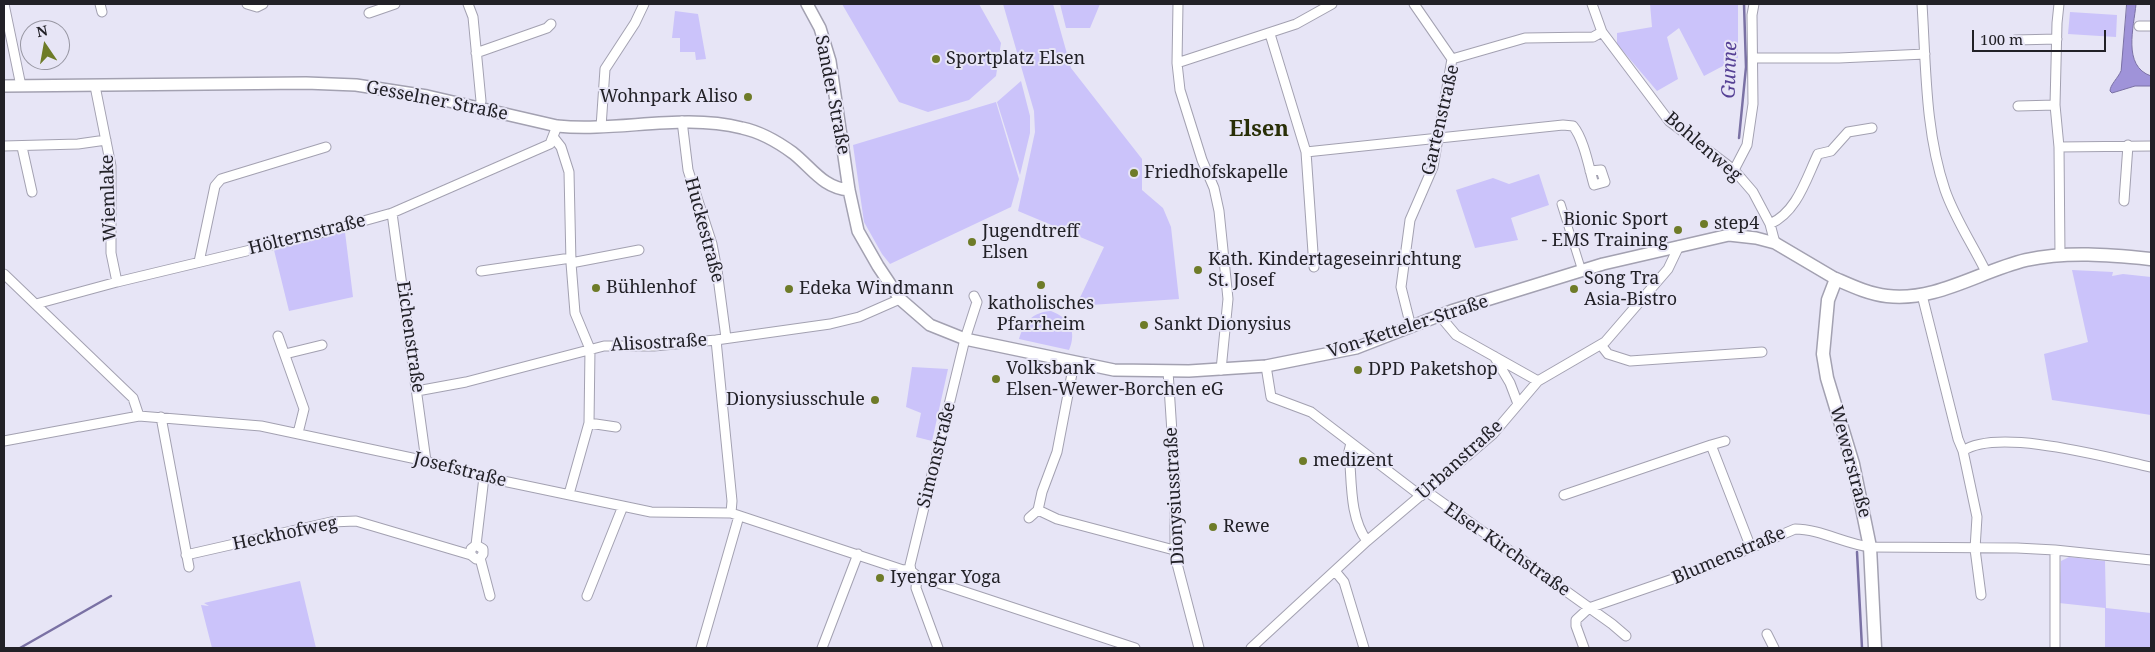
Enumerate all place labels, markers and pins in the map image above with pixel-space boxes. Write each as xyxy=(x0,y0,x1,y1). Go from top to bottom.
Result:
place label: Sportplatz Elsen xyxy=(946,48,1085,70)
marker: Sportplatz Elsen xyxy=(930,53,942,65)
place label: Wohnpark Aliso xyxy=(599,86,738,108)
marker: Wohnpark Aliso xyxy=(742,91,754,103)
place label: Friedhofskapelle xyxy=(1144,162,1288,184)
marker: Friedhofskapelle xyxy=(1128,167,1140,179)
place label: Bionic Sport - EMS Training xyxy=(1541,209,1668,252)
place label: step4 xyxy=(1714,213,1759,235)
marker: step4 xyxy=(1698,218,1710,230)
place label: Jugendtreff Elsen xyxy=(982,221,1079,264)
marker: Bionic Sport - EMS Training xyxy=(1672,224,1684,236)
marker: Jugendtreff Elsen xyxy=(966,236,978,248)
place label: Kath. Kindertageseinrichtung St. Josef xyxy=(1208,249,1461,292)
marker: Kath. Kindertageseinrichtung St. Josef xyxy=(1192,264,1204,276)
place label: Song Tra Asia-Bistro xyxy=(1584,268,1677,310)
place label: Bühlenhof xyxy=(606,277,696,299)
place label: Edeka Windmann xyxy=(799,278,954,300)
marker: katholisches Pfarrheim xyxy=(1035,279,1047,291)
marker: Bühlenhof xyxy=(590,282,602,294)
marker: Edeka Windmann xyxy=(783,283,795,295)
marker: Song Tra Asia-Bistro xyxy=(1568,283,1580,295)
place label: katholisches Pfarrheim xyxy=(988,293,1094,336)
place label: Sankt Dionysius xyxy=(1154,314,1291,336)
marker: Sankt Dionysius xyxy=(1138,319,1150,331)
place label: Volksbank Elsen-Wewer-Borchen eG xyxy=(1006,358,1224,400)
place label: DPD Paketshop xyxy=(1368,359,1498,381)
marker: DPD Paketshop xyxy=(1352,364,1364,376)
marker: Volksbank Elsen-Wewer-Borchen eG xyxy=(990,373,1002,385)
place label: Dionysiusschule xyxy=(726,389,865,411)
marker: Dionysiusschule xyxy=(869,394,881,406)
place label: medizent xyxy=(1313,450,1393,472)
marker: medizent xyxy=(1297,455,1309,467)
place label: Rewe xyxy=(1223,516,1270,538)
marker: Rewe xyxy=(1207,521,1219,533)
place label: Iyengar Yoga xyxy=(890,567,1001,589)
marker: Iyengar Yoga xyxy=(874,572,886,584)

